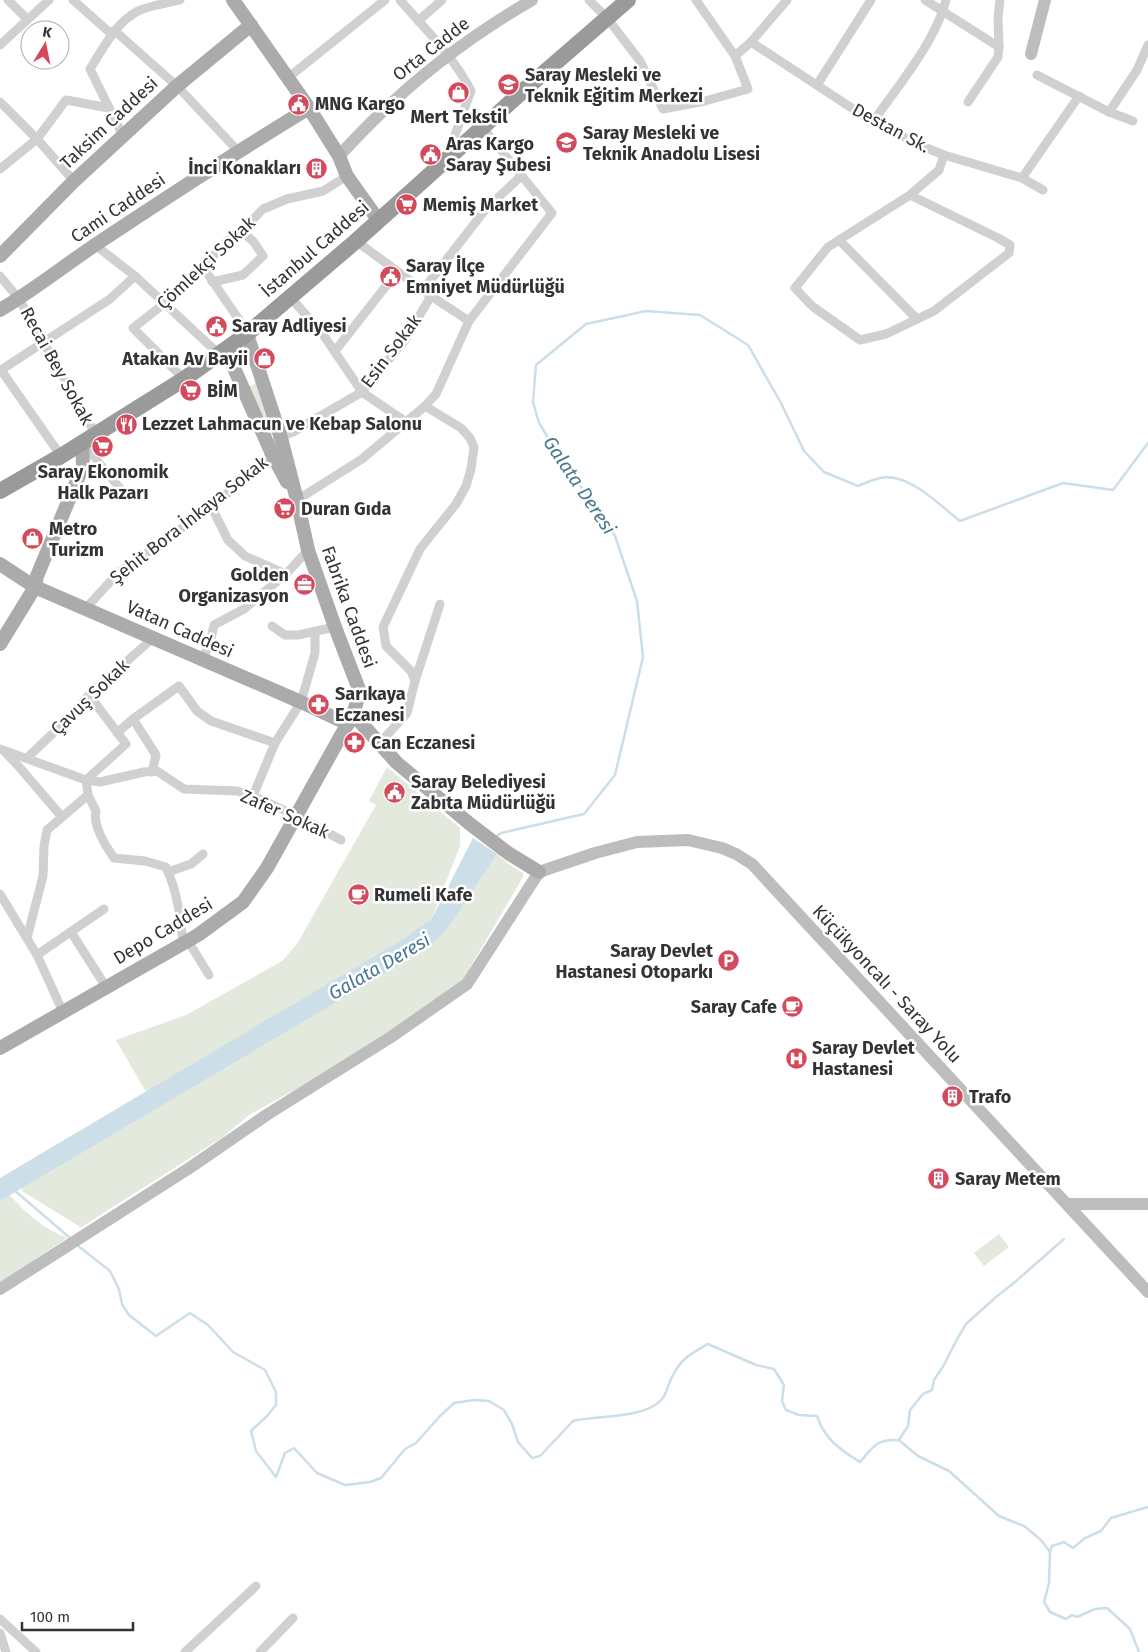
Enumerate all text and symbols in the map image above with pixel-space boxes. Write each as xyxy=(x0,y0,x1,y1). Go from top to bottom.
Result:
street label: Orta Cadde xyxy=(388,12,474,86)
north arrow xyxy=(20,20,70,70)
text: K xyxy=(41,24,54,42)
place label: Saray Mesleki ve Teknik Eğitim Merkezi xyxy=(525,64,703,107)
street label: Taksim Caddesi xyxy=(56,72,162,174)
school or university icon: Saray Mesleki ve Teknik Eğitim Merkezi xyxy=(497,73,521,97)
shop icon: Mert Tekstil xyxy=(447,80,471,104)
public building icon: MNG Kargo xyxy=(287,92,311,116)
place label: MNG Kargo xyxy=(315,93,405,115)
street label: Destan Sk. xyxy=(848,98,934,158)
place label: Mert Tekstil xyxy=(410,106,508,128)
place label: Saray Mesleki ve Teknik Anadolu Lisesi xyxy=(583,122,760,165)
school or university icon: Saray Mesleki ve Teknik Anadolu Lisesi xyxy=(555,131,579,155)
place label: Aras Kargo Saray Şubesi xyxy=(445,133,551,176)
public building icon: Aras Kargo Saray Şubesi xyxy=(418,142,442,166)
building icon: İnci Konakları xyxy=(305,156,329,180)
place label: İnci Konakları xyxy=(188,157,301,179)
street label: Cami Caddesi xyxy=(66,168,170,248)
supermarket icon: Memiş Market xyxy=(395,193,419,217)
place label: Memiş Market xyxy=(423,194,539,216)
street label: İstanbul Caddesi xyxy=(256,196,374,302)
street label: Çömlekçi Sokak xyxy=(152,211,260,314)
place label: Saray İlçe Emniyet Müdürlüğü xyxy=(406,255,565,298)
public building icon: Saray İlçe Emniyet Müdürlüğü xyxy=(378,264,402,288)
street label: Recai Bey Sokak xyxy=(16,303,99,429)
street label: Esin Sokak xyxy=(356,309,426,392)
public building icon: Saray Adliyesi xyxy=(204,314,228,338)
place label: Saray Adliyesi xyxy=(232,315,347,337)
shop icon: Atakan Av Bayii xyxy=(252,347,276,371)
place label: Atakan Av Bayii xyxy=(121,348,248,370)
supermarket icon: BİM xyxy=(179,379,203,403)
place label: BİM xyxy=(207,380,238,402)
restaurant icon: Lezzet Lahmacun ve Kebap Salonu xyxy=(114,412,138,436)
place label: Lezzet Lahmacun ve Kebap Salonu xyxy=(142,413,422,435)
water label: Galata Deresi xyxy=(538,432,621,539)
supermarket icon: Saray Ekonomik Halk Pazarı xyxy=(91,435,115,459)
street label: Şehit Bora İnkaya Sokak xyxy=(106,451,273,589)
place label: Saray Ekonomik Halk Pazarı xyxy=(38,461,169,504)
supermarket icon: Duran Gıda xyxy=(273,497,297,521)
place label: Duran Gıda xyxy=(301,498,392,520)
place label: Metro Turizm xyxy=(49,518,104,561)
shop icon: Metro Turizm xyxy=(21,527,45,551)
street label: Fabrika Caddesi xyxy=(317,543,381,671)
place label: Golden Organizasyon xyxy=(179,564,289,607)
office icon: Golden Organizasyon xyxy=(293,573,317,597)
street label: Vatan Caddesi xyxy=(123,596,237,662)
street label: Çavuş Sokak xyxy=(46,654,134,740)
place label: Sarıkaya Eczanesi xyxy=(335,683,406,726)
pharmacy icon: Sarıkaya Eczanesi xyxy=(307,692,331,716)
pharmacy icon: Can Eczanesi xyxy=(343,731,367,755)
place label: Can Eczanesi xyxy=(371,732,475,754)
place label: Saray Belediyesi Zabıta Müdürlüğü xyxy=(411,771,556,814)
public building icon: Saray Belediyesi Zabıta Müdürlüğü xyxy=(383,780,407,804)
street label: Zafer Sokak xyxy=(237,785,333,844)
cafe icon: Rumeli Kafe xyxy=(346,883,370,907)
place label: Rumeli Kafe xyxy=(374,884,473,906)
street label: Depo Caddesi xyxy=(109,893,217,969)
street label: Küçükyoncalı - Saray Yolu xyxy=(808,900,966,1068)
water label: Galata Deresi xyxy=(324,928,435,1005)
place label: Saray Devlet Hastanesi Otoparkı xyxy=(555,940,714,983)
parking icon: Saray Devlet Hastanesi Otoparkı xyxy=(717,949,741,973)
cafe icon: Saray Cafe xyxy=(781,995,805,1019)
place label: Saray Cafe xyxy=(691,996,777,1018)
place label: Saray Devlet Hastanesi xyxy=(812,1037,916,1080)
hospital icon: Saray Devlet Hastanesi xyxy=(784,1046,808,1070)
building icon: Trafo xyxy=(941,1085,965,1109)
place label: Trafo xyxy=(969,1086,1011,1108)
building icon: Saray Metem xyxy=(927,1167,951,1191)
place label: Saray Metem xyxy=(955,1168,1061,1190)
scale bar xyxy=(22,1600,134,1632)
text: 100 m xyxy=(30,1608,70,1626)

